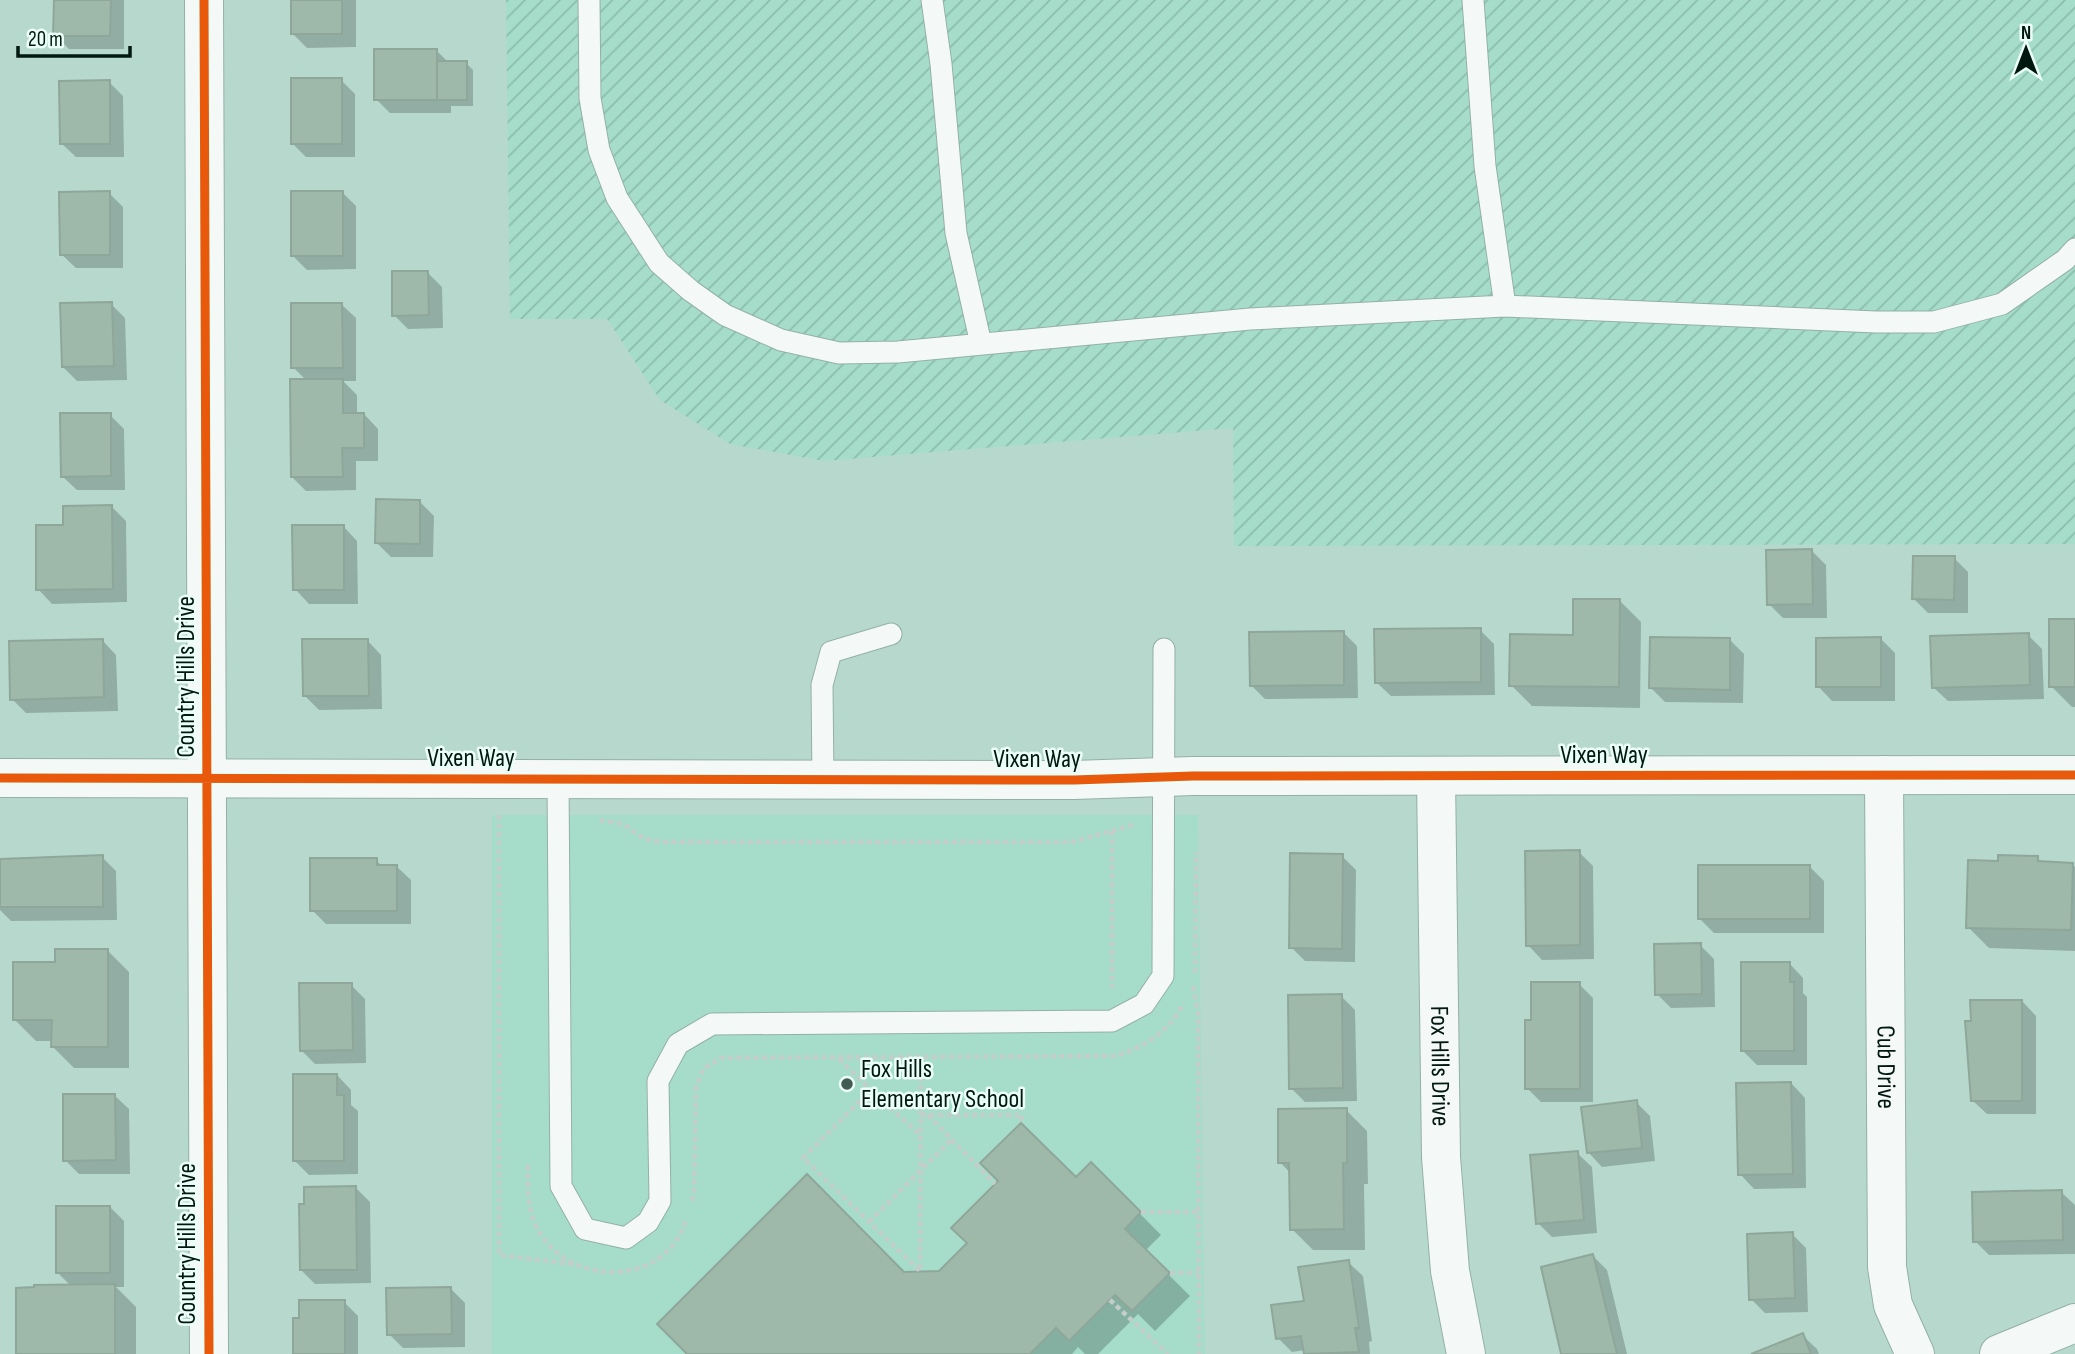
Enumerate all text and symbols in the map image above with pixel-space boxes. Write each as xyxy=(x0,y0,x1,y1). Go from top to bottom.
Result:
scale bar xyxy=(18,14,130,58)
north arrow xyxy=(1991,14,2061,84)
text: N xyxy=(2021,22,2031,45)
text: 20 m xyxy=(28,27,63,52)
street label: Country Hills Drive xyxy=(171,596,202,758)
street label: Vixen Way xyxy=(1560,740,1648,771)
street label: Vixen Way xyxy=(427,743,515,774)
street label: Vixen Way xyxy=(993,744,1081,775)
street label: Fox Hills Drive xyxy=(1424,1005,1456,1127)
street label: Cub Drive xyxy=(1870,1025,1902,1109)
place label: Fox Hills Elementary School xyxy=(861,1054,1024,1115)
marker: Fox Hills Elementary School xyxy=(839,1076,855,1092)
street label: Country Hills Drive xyxy=(172,1163,203,1325)

